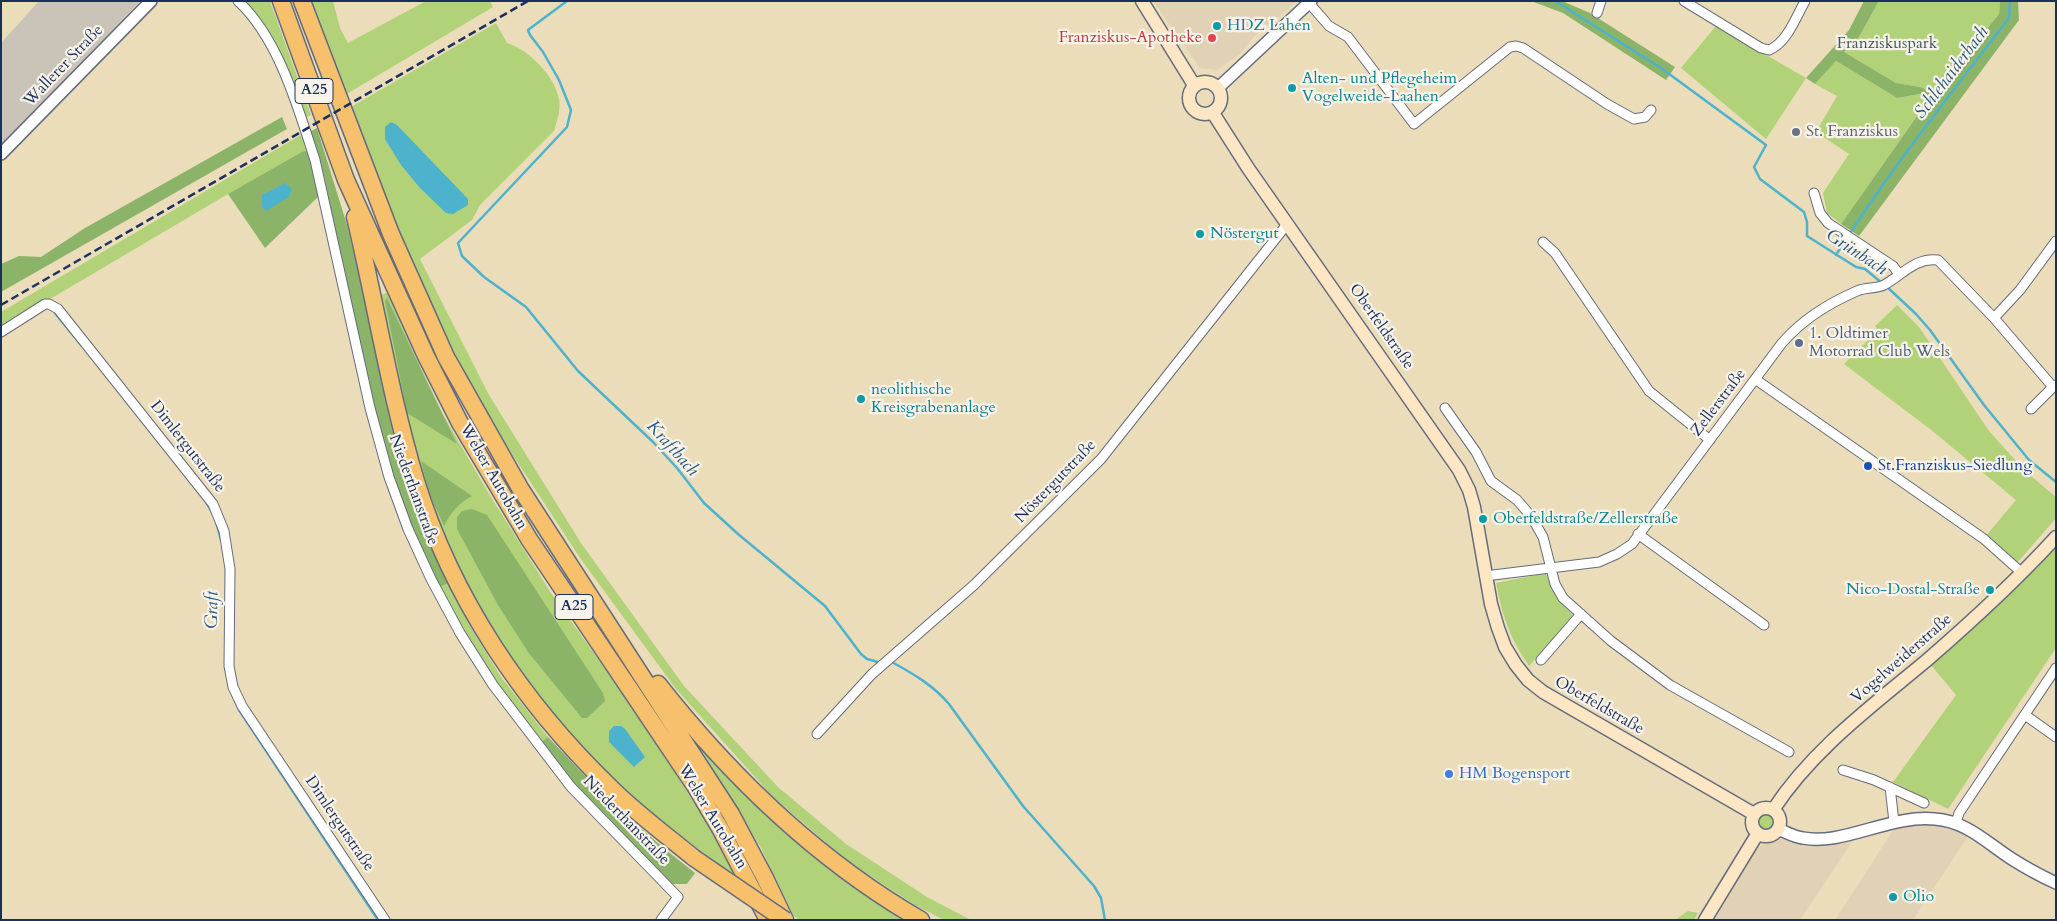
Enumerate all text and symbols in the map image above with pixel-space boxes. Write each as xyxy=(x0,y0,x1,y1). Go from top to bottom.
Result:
place label: HDZ Lahen xyxy=(1227,16,1311,36)
marker: HDZ Lahen xyxy=(1211,20,1223,32)
street label: Wallerer Straße xyxy=(20,21,108,111)
water label: Schlehaiderbach xyxy=(1910,23,1994,123)
place label: Franziskus-Apotheke xyxy=(1059,28,1202,48)
marker: Franziskus-Apotheke xyxy=(1206,32,1218,44)
park label: Franziskuspark xyxy=(1837,34,1937,54)
place label: Alten- und Pflegeheim Vogelweide-Laahen xyxy=(1302,69,1457,107)
road number: A25 xyxy=(295,78,333,104)
marker: Alten- und Pflegeheim Vogelweide-Laahen xyxy=(1286,82,1298,94)
place label: St. Franziskus xyxy=(1806,122,1898,142)
marker: St. Franziskus xyxy=(1790,126,1802,138)
place label: Nöstergut xyxy=(1210,224,1279,244)
water label: Grünbach xyxy=(1821,225,1891,281)
marker: Nöstergut xyxy=(1194,228,1206,240)
street label: Oberfeldstraße xyxy=(1344,280,1418,374)
place label: 1. Oldtimer Motorrad Club Wels xyxy=(1809,324,1950,362)
marker: 1. Oldtimer Motorrad Club Wels xyxy=(1793,337,1805,349)
street label: Zellerstraße xyxy=(1687,365,1751,441)
place label: neolithische Kreisgrabenanlage xyxy=(871,380,996,418)
marker: neolithische Kreisgrabenanlage xyxy=(855,393,867,405)
street label: Dimlergutstraße xyxy=(145,397,229,497)
water label: Kraftbach xyxy=(641,417,703,481)
street label: Welser Autobahn xyxy=(455,421,531,533)
street label: Niederthanstraße xyxy=(384,432,442,548)
street label: Nöstergutstraße xyxy=(1011,436,1101,528)
place label: St.Franziskus-Siedlung xyxy=(1878,456,2032,476)
marker: St.Franziskus-Siedlung xyxy=(1862,460,1874,472)
place label: Oberfeldstraße/Zellerstraße xyxy=(1493,509,1678,529)
marker: Oberfeldstraße/Zellerstraße xyxy=(1477,513,1489,525)
place label: Nico-Dostal-Straße xyxy=(1846,580,1980,600)
marker: Nico-Dostal-Straße xyxy=(1984,584,1996,596)
water label: Graft xyxy=(202,591,224,629)
road number: A25 xyxy=(555,594,593,620)
street label: Vogelweiderstraße xyxy=(1848,610,1956,708)
street label: Oberfeldstraße xyxy=(1551,673,1647,739)
street label: Welser Autobahn xyxy=(673,761,751,873)
place label: HM Bogensport xyxy=(1459,764,1570,784)
marker: HM Bogensport xyxy=(1443,768,1455,780)
street label: Niederthanstraße xyxy=(579,772,673,870)
street label: Dimlergutstraße xyxy=(300,773,378,875)
place label: Olio xyxy=(1903,887,1934,907)
marker: Olio xyxy=(1887,891,1899,903)

